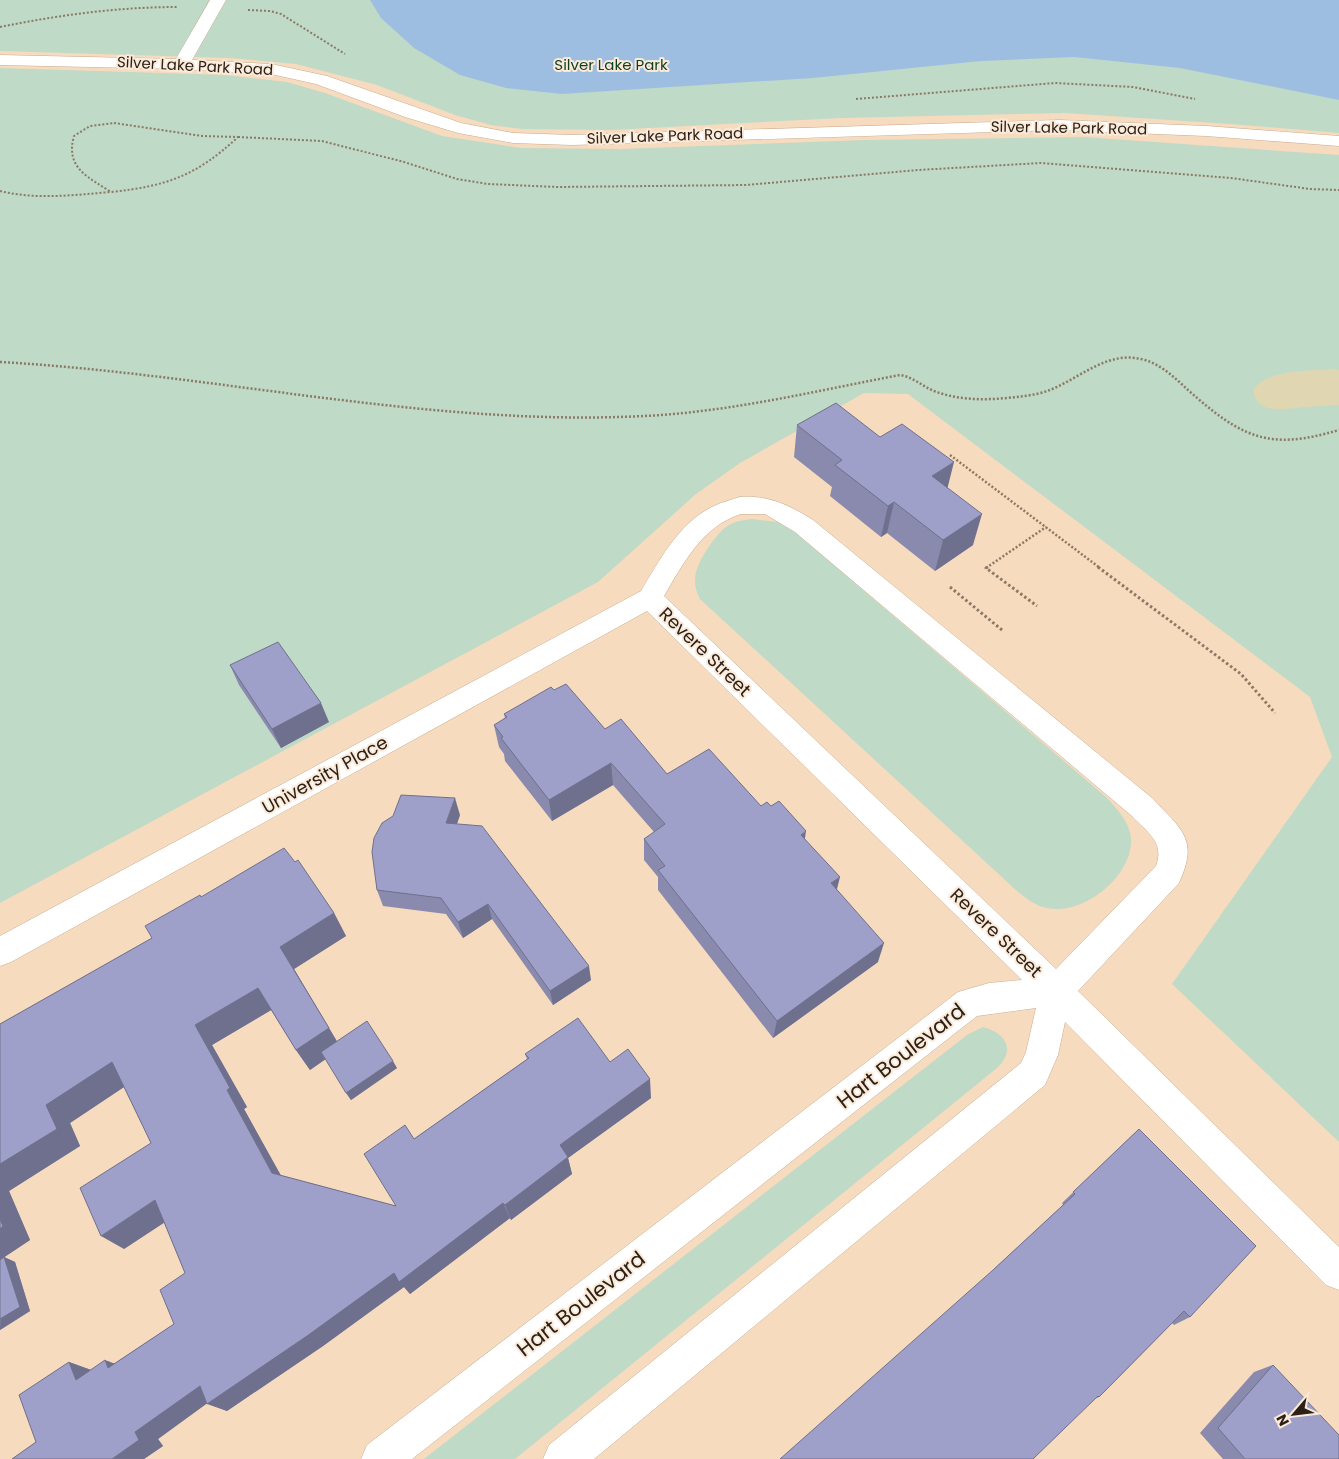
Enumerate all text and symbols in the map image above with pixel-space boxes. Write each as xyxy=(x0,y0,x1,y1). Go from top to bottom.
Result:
street label: Silver Lake Park Road xyxy=(116,51,274,80)
park label: Silver Lake Park xyxy=(554,54,668,75)
street label: Silver Lake Park Road xyxy=(991,116,1147,139)
street label: Silver Lake Park Road xyxy=(587,122,743,149)
street label: Revere Street xyxy=(654,601,757,702)
street label: University Place xyxy=(257,730,392,820)
street label: Revere Street xyxy=(945,882,1048,983)
street label: Hart Boulevard xyxy=(830,996,971,1115)
street label: Hart Boulevard xyxy=(510,1244,651,1363)
north arrow xyxy=(1269,1389,1319,1439)
text: N xyxy=(1271,1411,1294,1429)

